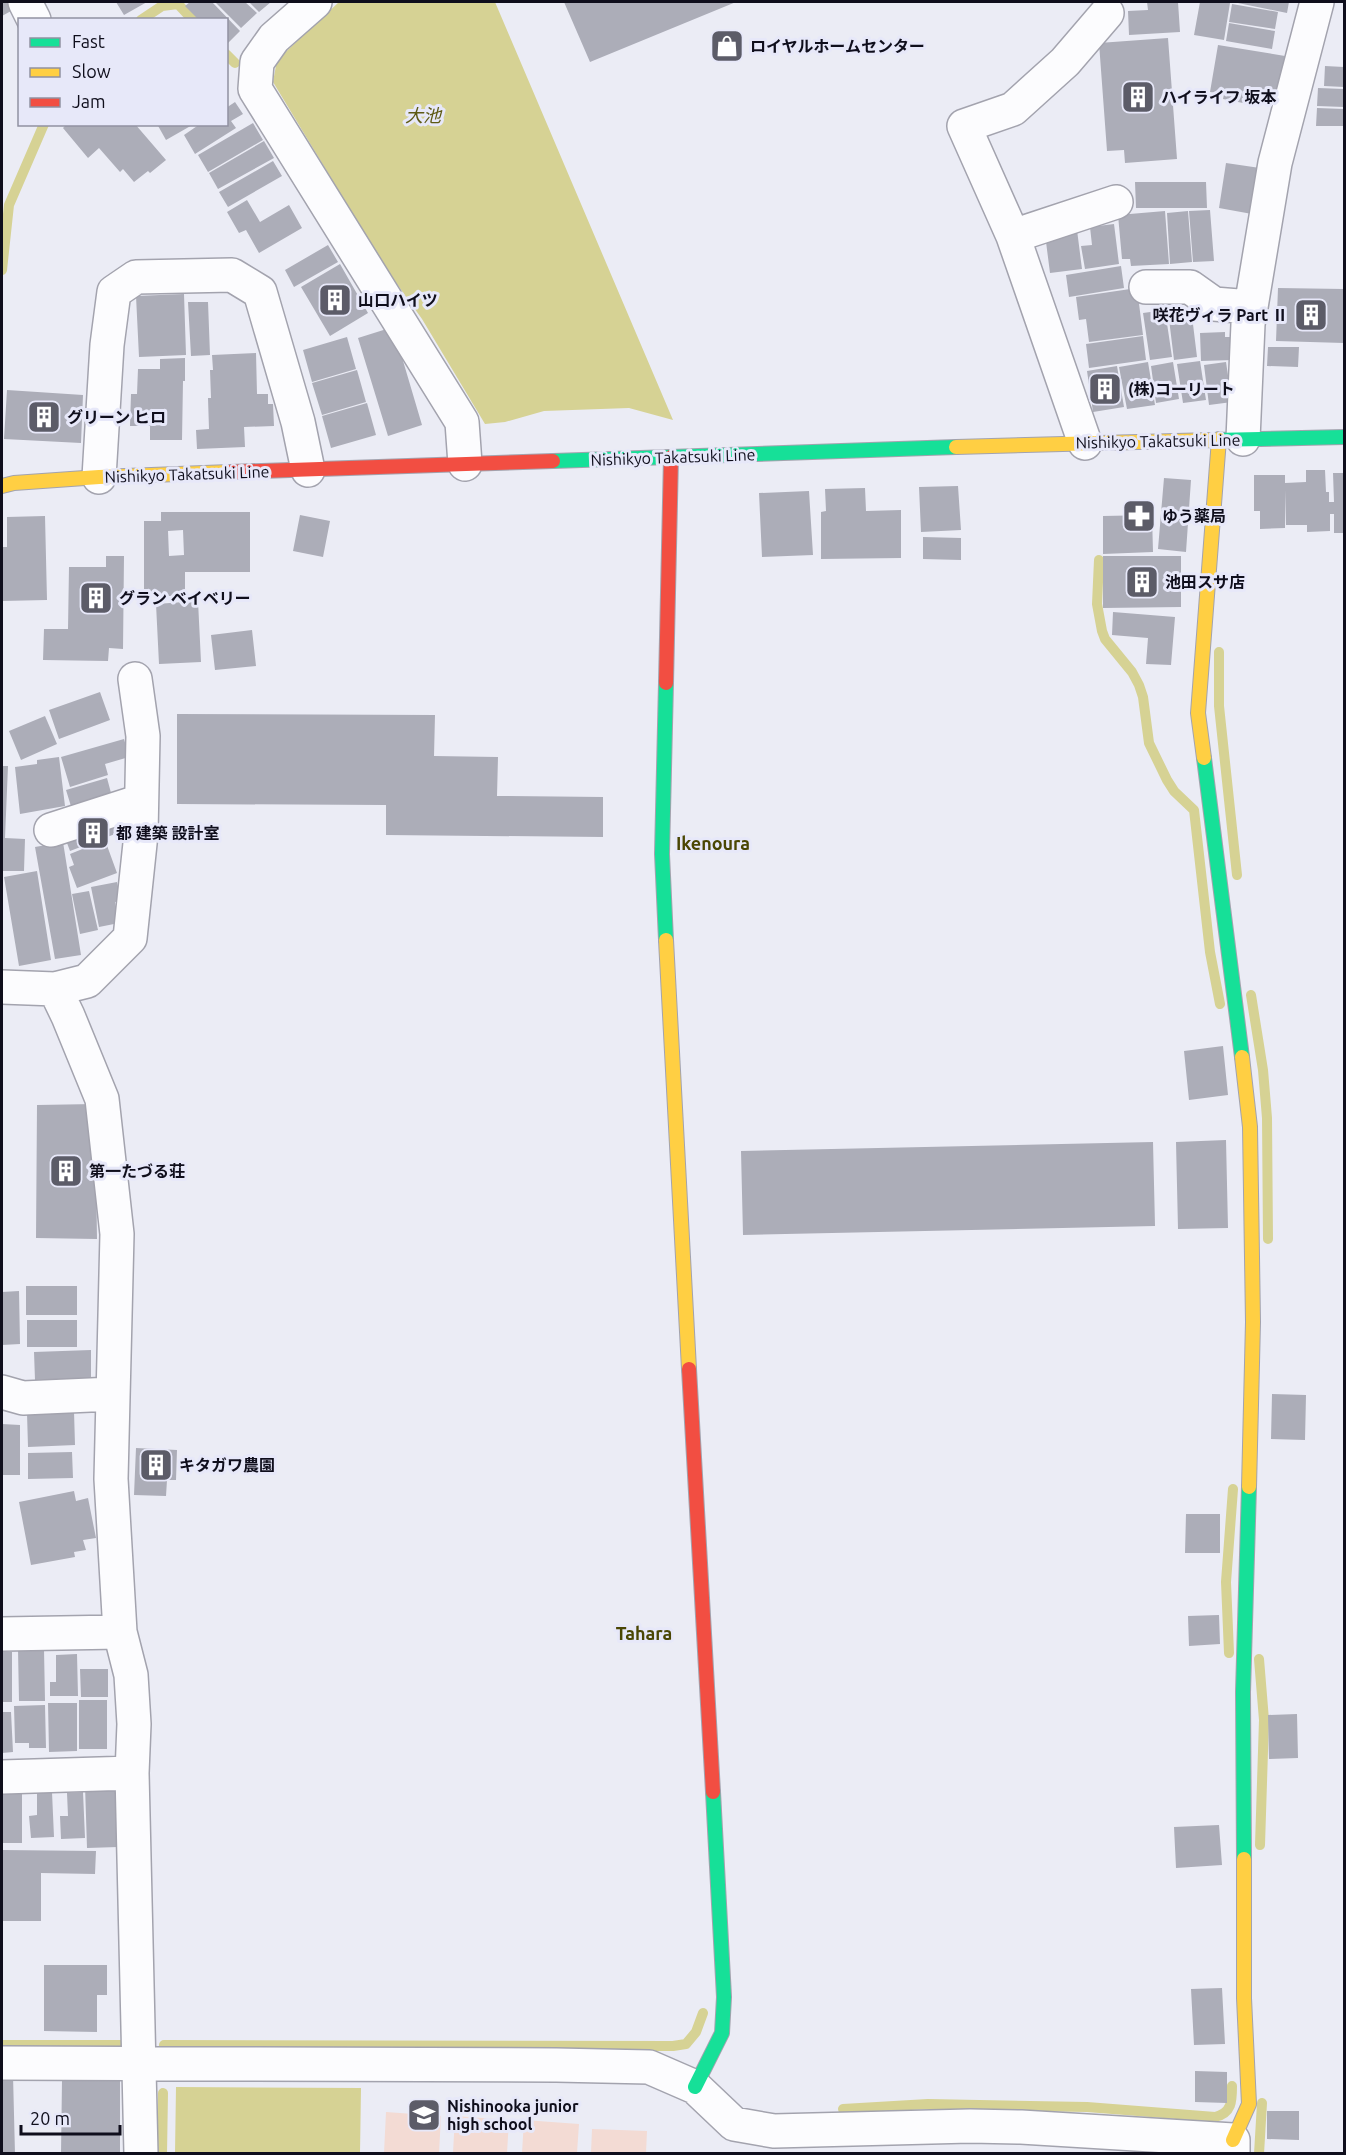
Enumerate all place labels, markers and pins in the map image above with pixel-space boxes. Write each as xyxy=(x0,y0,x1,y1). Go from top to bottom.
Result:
shop icon: ロイヤルホームセンター xyxy=(709,28,745,64)
place label: ロイヤルホームセンター xyxy=(750,37,925,55)
building icon: ハイライフ 坂本 xyxy=(1120,79,1156,115)
place label: ハイライフ 坂本 xyxy=(1161,88,1276,106)
building icon: 山口ハイツ xyxy=(317,282,353,318)
place label: 山口ハイツ xyxy=(358,291,438,309)
building icon: 咲花ヴィラ Part Ⅱ xyxy=(1293,297,1329,333)
place label: 咲花ヴィラ Part Ⅱ xyxy=(1152,306,1288,324)
building icon: (株)コーリート xyxy=(1087,371,1123,407)
place label: (株)コーリート xyxy=(1128,380,1235,399)
building icon: グリーン ヒロ xyxy=(26,399,62,435)
place label: グリーン ヒロ xyxy=(67,408,166,426)
pharmacy icon: ゆう薬局 xyxy=(1121,498,1157,534)
place label: ゆう薬局 xyxy=(1162,507,1226,525)
building icon: 池田スサ店 xyxy=(1124,564,1160,600)
place label: 池田スサ店 xyxy=(1165,573,1245,591)
building icon: グラン ベイベリー xyxy=(78,580,114,616)
place label: グラン ベイベリー xyxy=(119,589,251,607)
building icon: 都 建築 設計室 xyxy=(75,815,111,851)
place label: 都 建築 設計室 xyxy=(116,824,220,842)
building icon: 第一たづる荘 xyxy=(48,1153,84,1189)
place label: 第一たづる荘 xyxy=(89,1162,185,1180)
building icon: キタガワ農園 xyxy=(138,1447,174,1483)
place label: キタガワ農園 xyxy=(179,1456,275,1474)
school or university icon: Nishinooka junior high school xyxy=(406,2097,442,2133)
place label: Nishinooka junior high school xyxy=(447,2097,579,2133)

